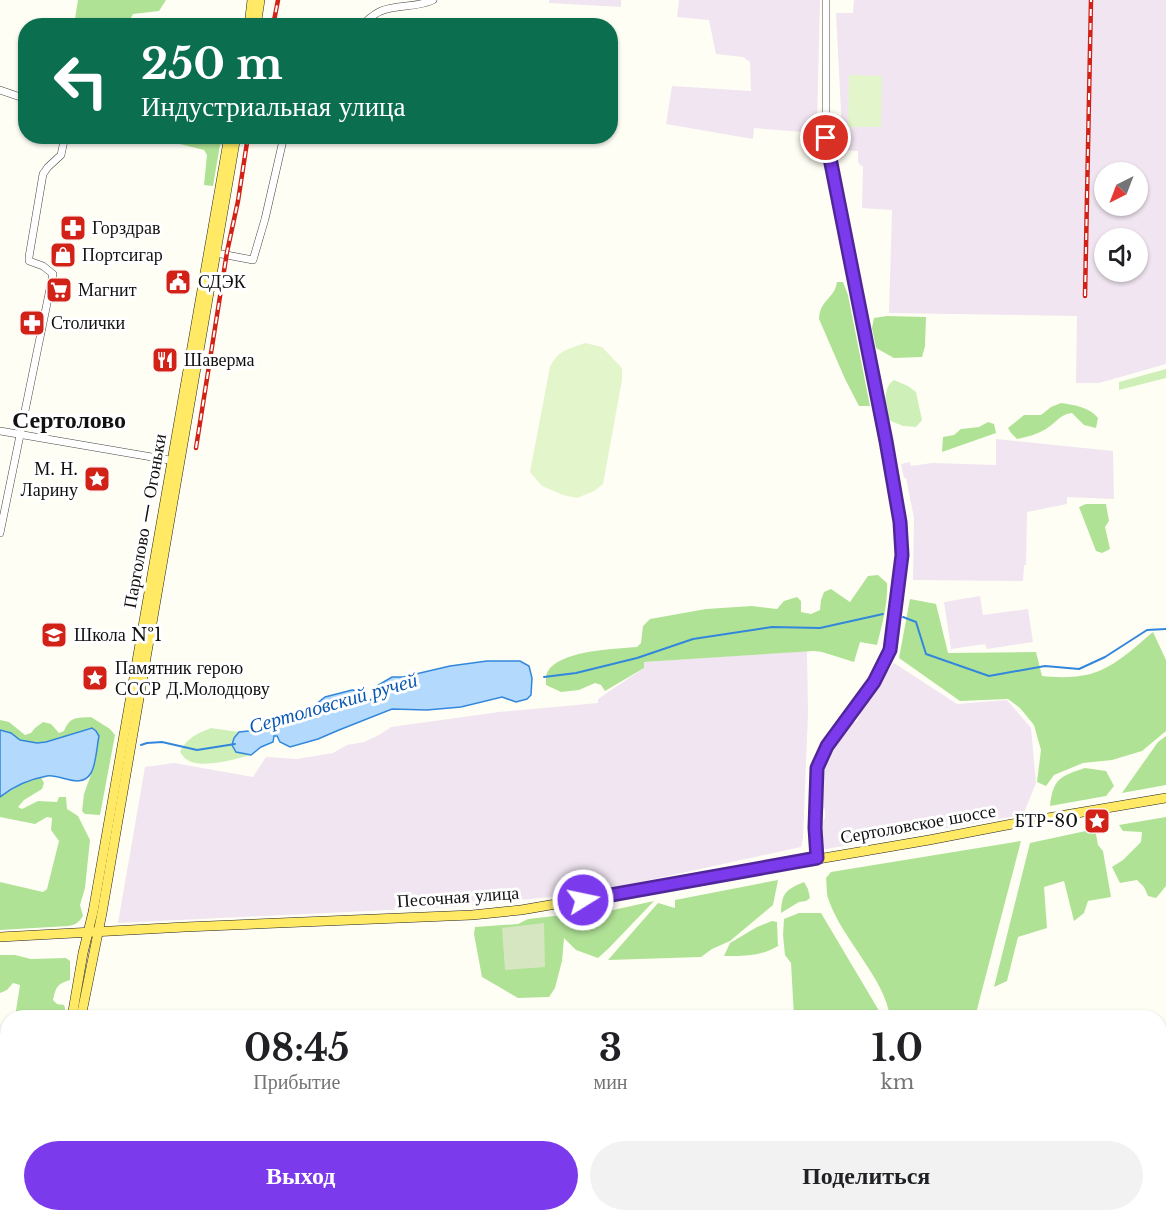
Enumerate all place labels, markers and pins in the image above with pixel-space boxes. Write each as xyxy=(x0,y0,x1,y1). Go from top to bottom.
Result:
pin xyxy=(800,112,851,163)
pharmacy icon: Горздрав xyxy=(58,213,88,243)
place label: Горздрав xyxy=(92,217,160,239)
shop icon: Портсигар xyxy=(48,240,78,270)
place label: Портсигар xyxy=(82,244,163,266)
public building icon: СДЭК xyxy=(163,267,193,297)
place label: СДЭК xyxy=(198,271,247,293)
supermarket icon: Магнит xyxy=(44,275,74,305)
place label: Магнит xyxy=(78,279,137,301)
pharmacy icon: Столички xyxy=(17,308,47,338)
place label: Столички xyxy=(51,312,126,334)
restaurant icon: Шаверма xyxy=(150,345,180,375)
place label: Шаверма xyxy=(184,349,255,371)
place label: М. Н. Ларину xyxy=(21,458,78,501)
place icon: М. Н. Ларину xyxy=(82,464,112,494)
school or university icon: Школа №1 xyxy=(39,620,69,650)
place label: Школа №1 xyxy=(74,624,162,646)
place label: Памятник герою СССР Д.Молодцову xyxy=(115,657,270,700)
place icon: Памятник герою СССР Д.Молодцову xyxy=(80,663,110,693)
place icon: БТР-80 xyxy=(1082,806,1112,836)
place label: БТР-80 xyxy=(1015,810,1078,832)

